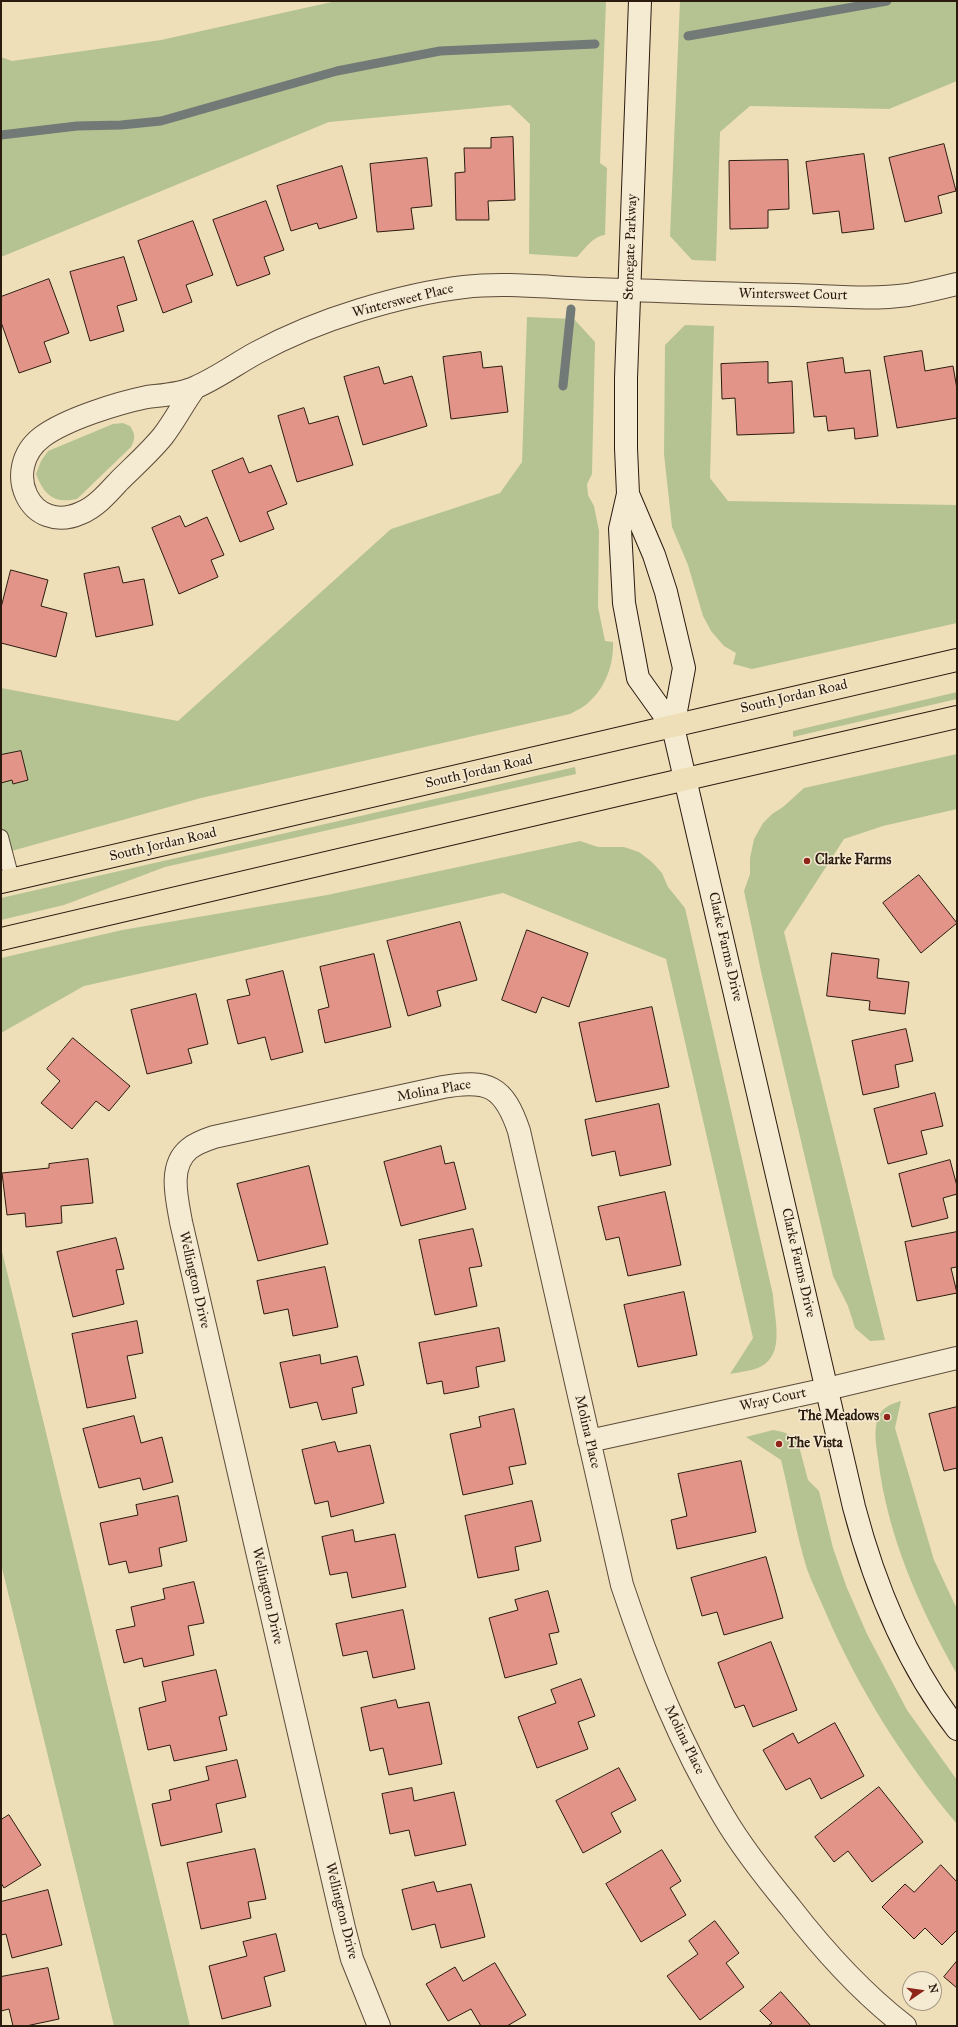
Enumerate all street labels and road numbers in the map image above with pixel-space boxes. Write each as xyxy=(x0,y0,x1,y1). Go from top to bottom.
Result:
street label: Stonegate Parkway xyxy=(621,193,641,301)
street label: Wintersweet Place xyxy=(351,280,455,322)
street label: Wintersweet Court xyxy=(738,286,848,304)
street label: South Jordan Road xyxy=(739,677,849,717)
street label: South Jordan Road xyxy=(424,752,534,792)
street label: South Jordan Road xyxy=(108,825,218,865)
street label: Clarke Farms Drive xyxy=(704,891,746,1003)
street label: Molina Place xyxy=(396,1076,472,1106)
street label: Clarke Farms Drive xyxy=(777,1207,819,1319)
street label: Wellington Drive xyxy=(175,1230,213,1330)
street label: Wray Court xyxy=(738,1385,808,1415)
street label: Molina Place xyxy=(570,1394,604,1470)
street label: Wellington Drive xyxy=(248,1546,286,1646)
street label: Molina Place xyxy=(660,1703,708,1777)
street label: Wellington Drive xyxy=(321,1861,361,1961)

